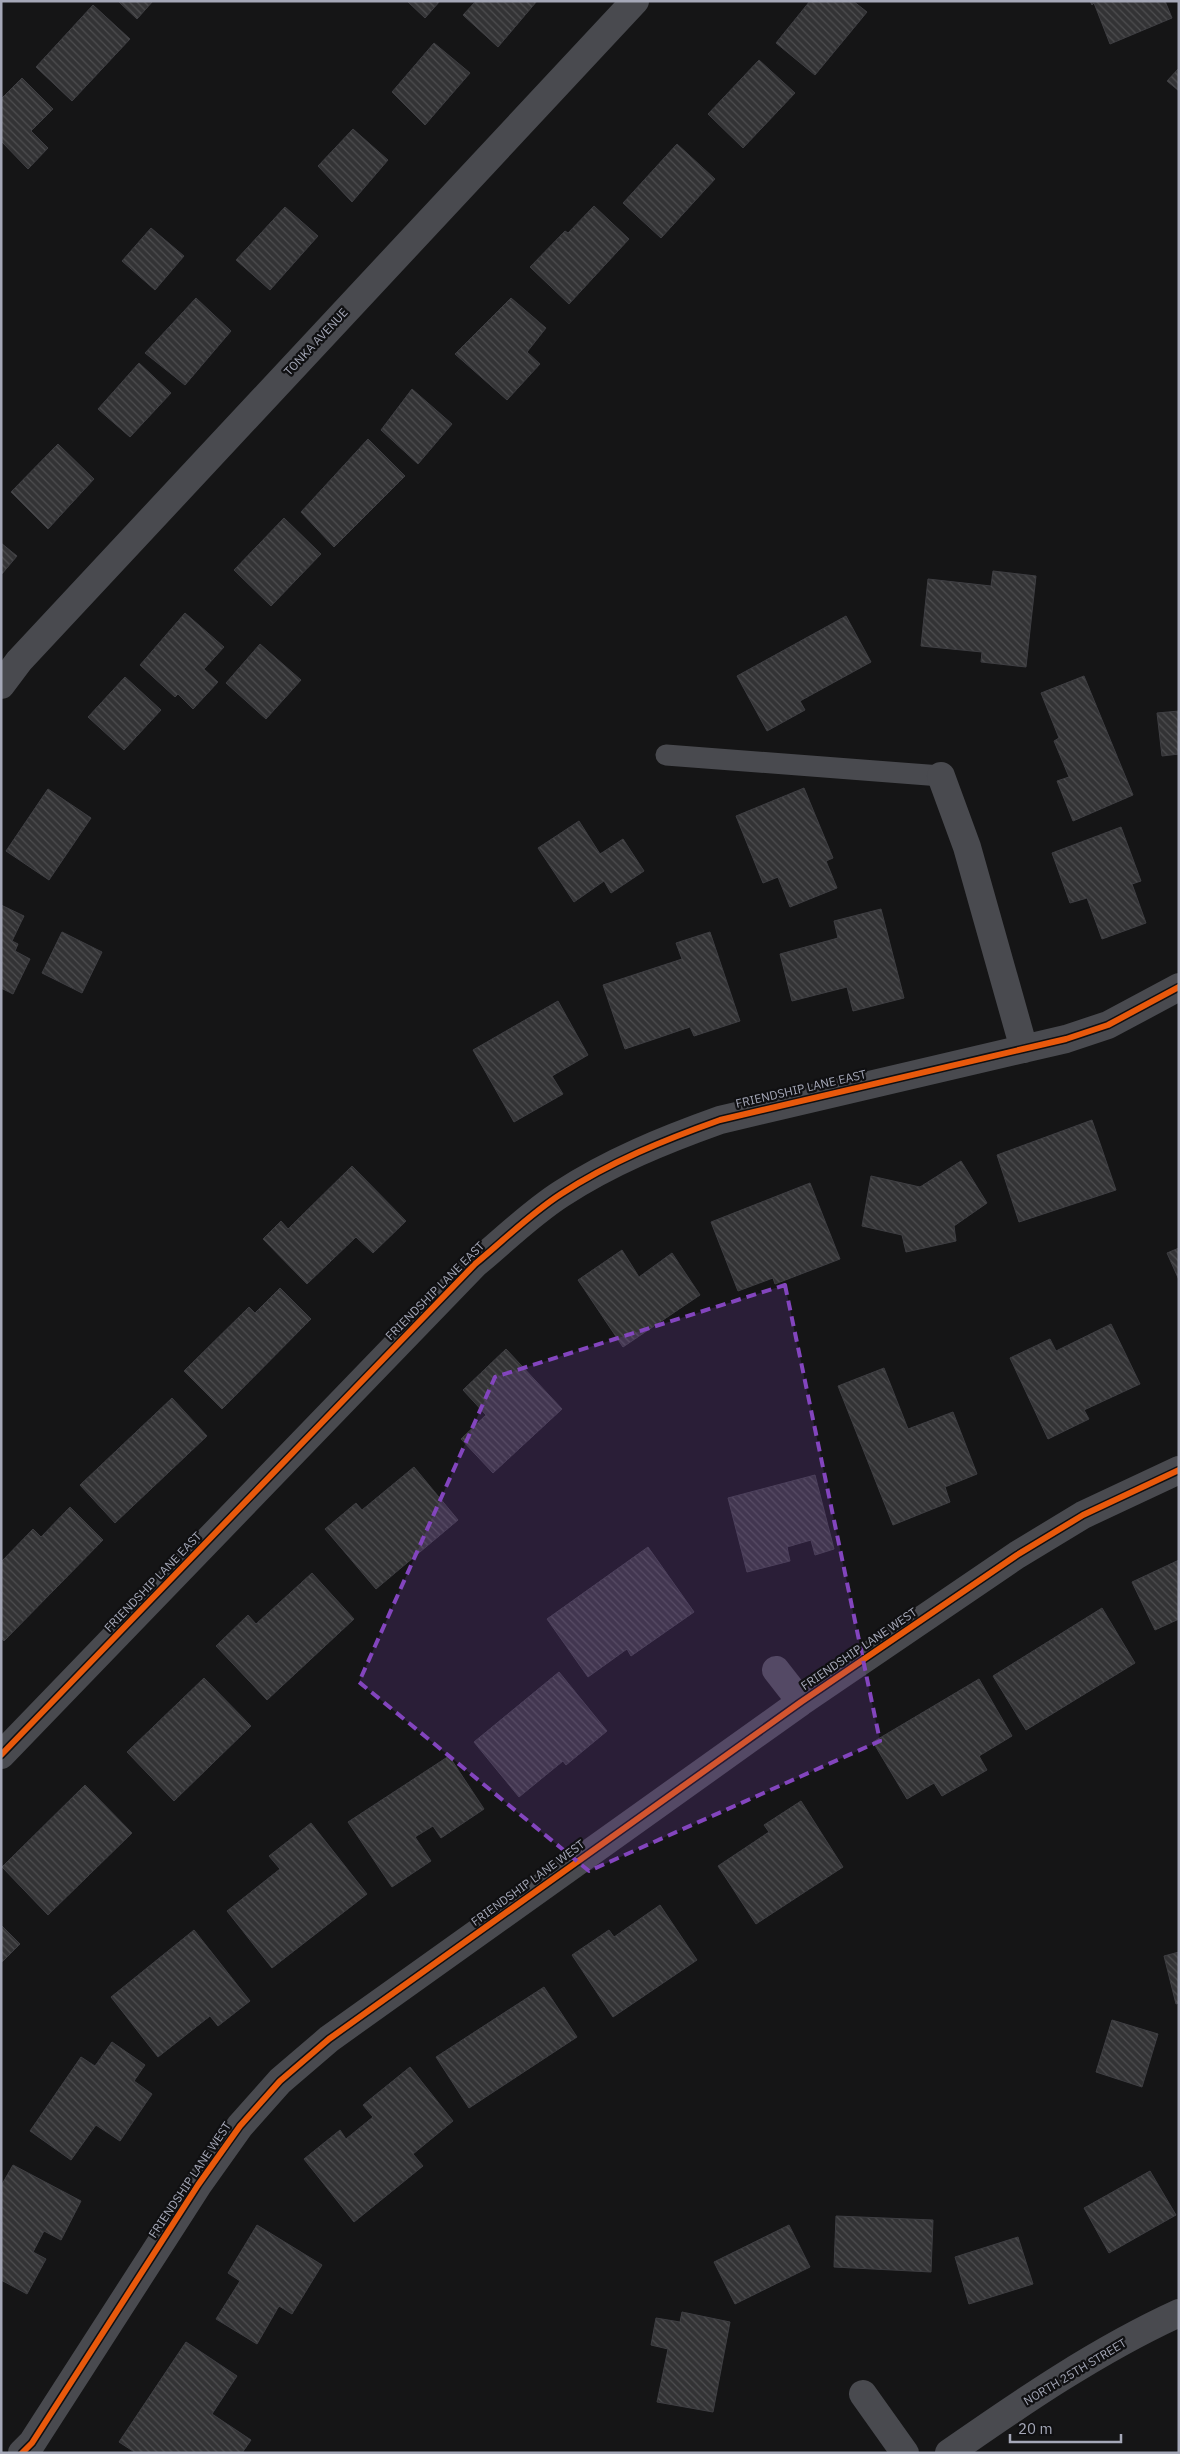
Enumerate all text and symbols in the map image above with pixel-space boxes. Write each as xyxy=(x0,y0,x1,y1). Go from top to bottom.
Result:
street label: TONKA AVENUE xyxy=(281,305,351,379)
street label: FRIENDSHIP LANE EAST xyxy=(734,1066,868,1111)
street label: FRIENDSHIP LANE EAST xyxy=(382,1238,487,1343)
street label: FRIENDSHIP LANE EAST xyxy=(101,1528,205,1635)
street label: FRIENDSHIP LANE WEST xyxy=(798,1604,920,1693)
street label: FRIENDSHIP LANE WEST xyxy=(468,1836,588,1929)
street label: FRIENDSHIP LANE WEST xyxy=(145,2119,234,2241)
street label: NORTH 25TH STREET xyxy=(1021,2335,1129,2408)
scale bar xyxy=(1010,2412,1121,2444)
text: 20 m xyxy=(1018,2419,1053,2438)

